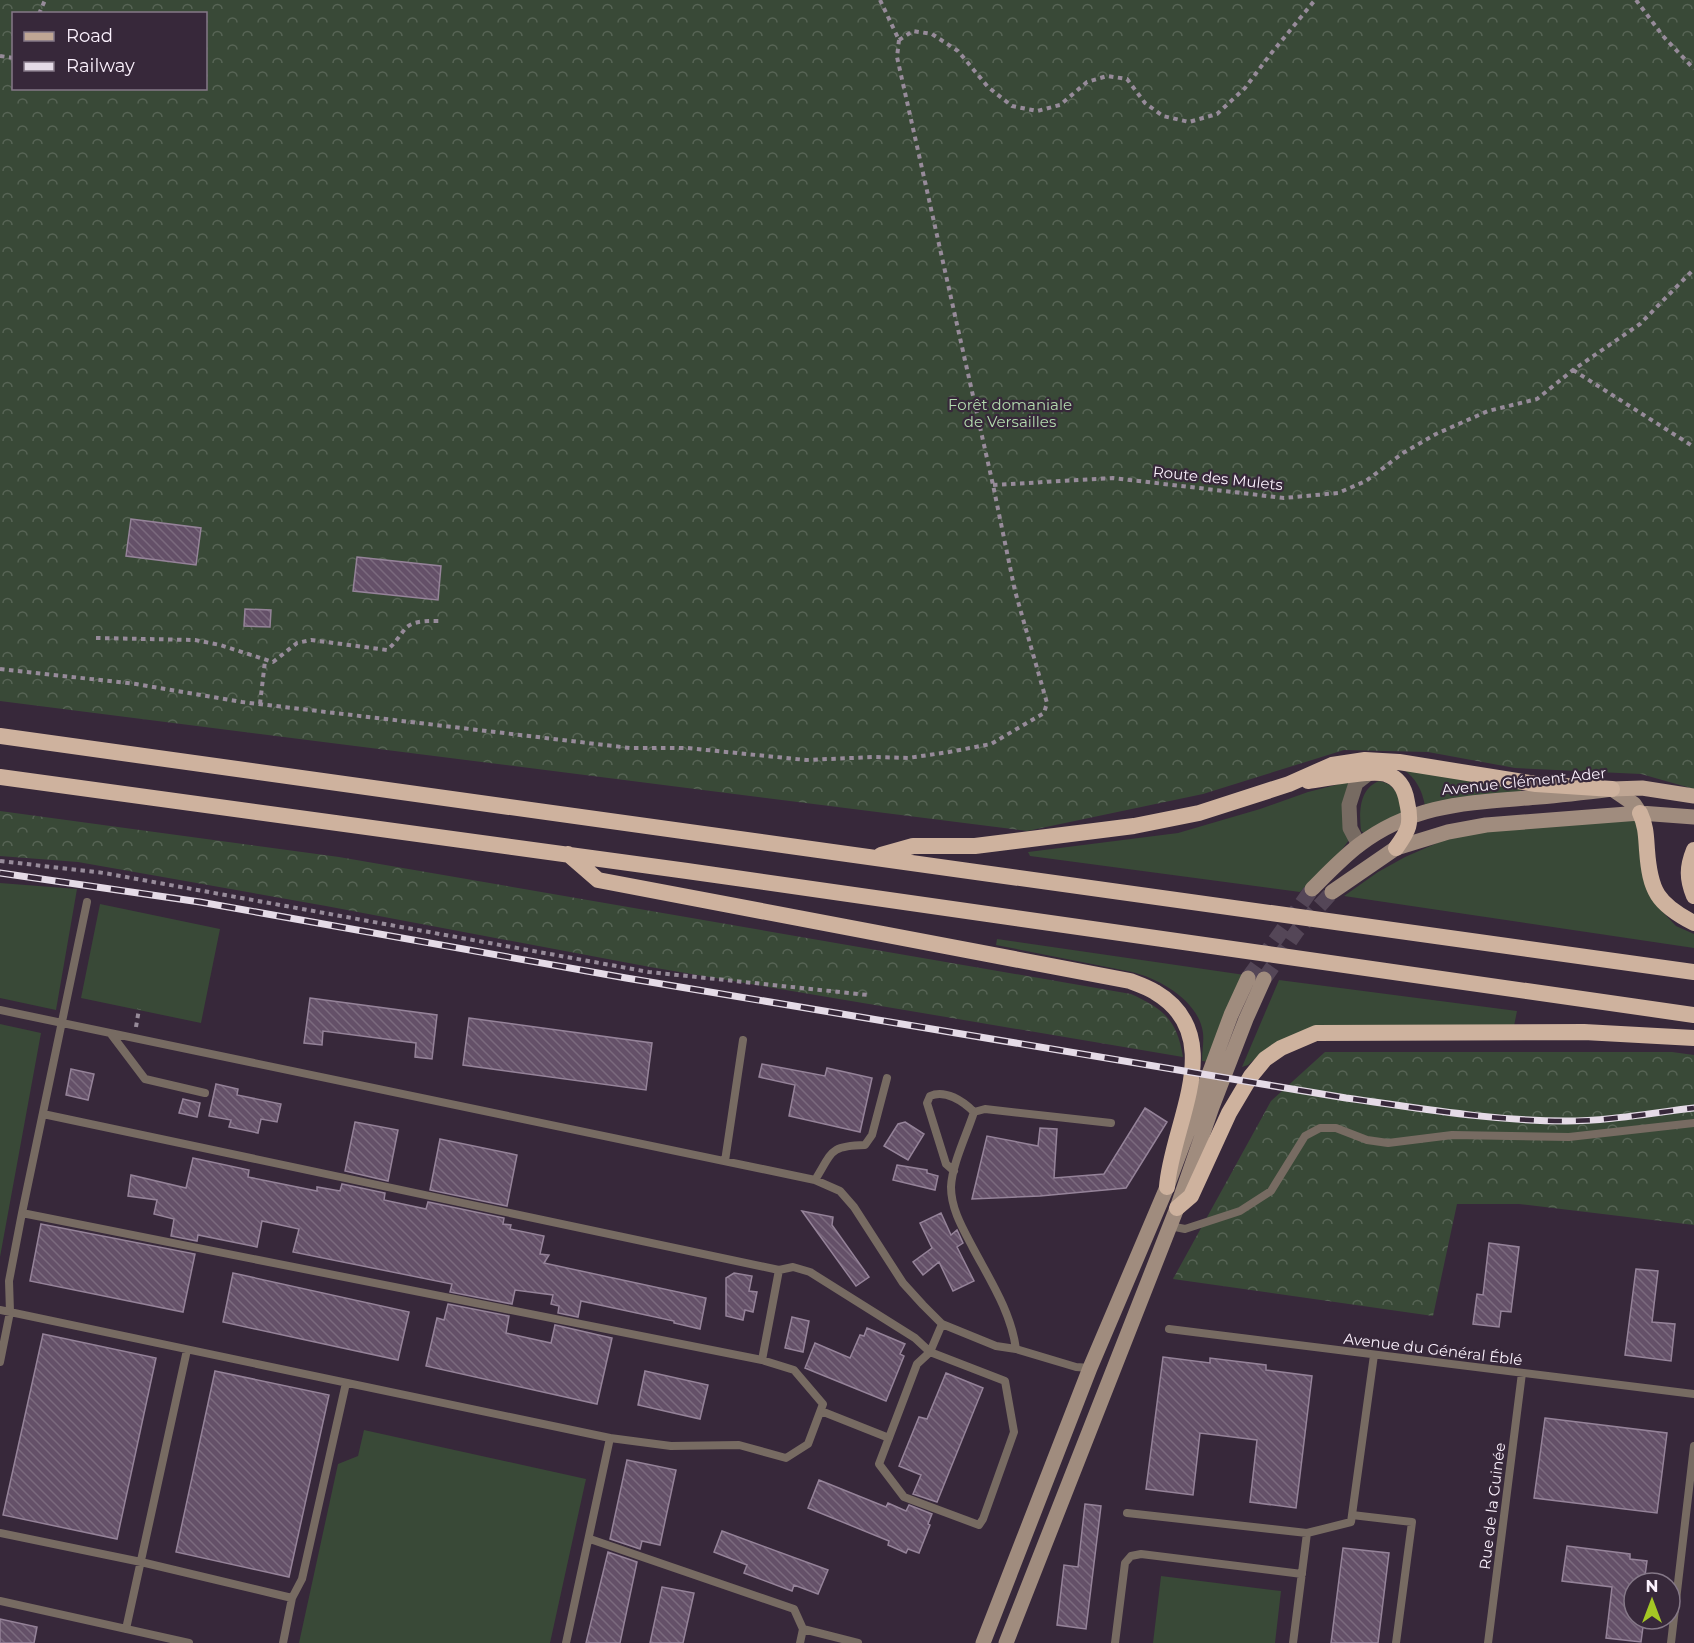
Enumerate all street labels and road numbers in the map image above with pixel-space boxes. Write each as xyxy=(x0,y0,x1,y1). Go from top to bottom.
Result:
street label: Route des Mulets xyxy=(1152,462,1284,494)
street label: Avenue Clément Ader xyxy=(1441,763,1607,799)
street label: Avenue du Général Éblé xyxy=(1342,1329,1524,1369)
street label: Rue de la Guinée xyxy=(1475,1441,1509,1571)

